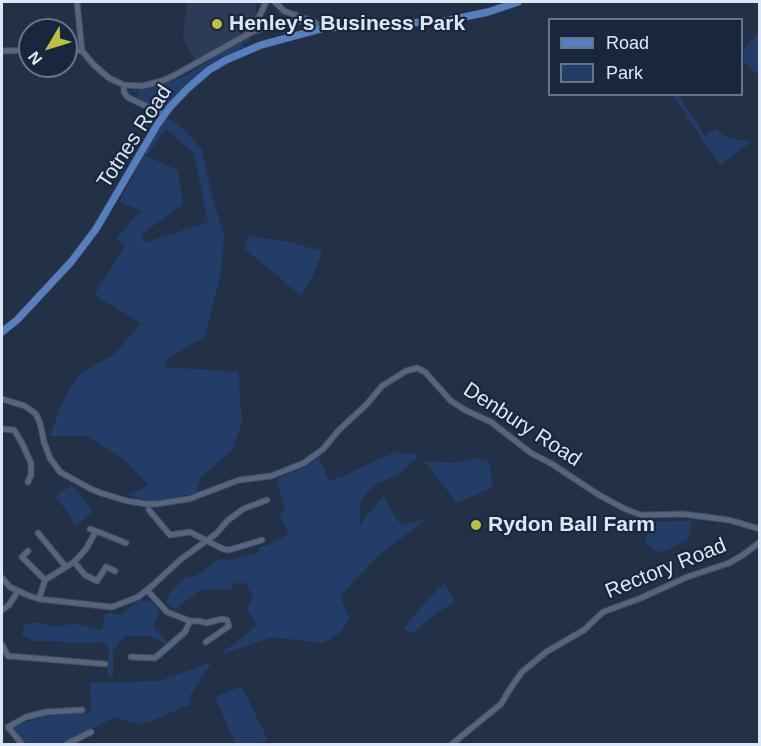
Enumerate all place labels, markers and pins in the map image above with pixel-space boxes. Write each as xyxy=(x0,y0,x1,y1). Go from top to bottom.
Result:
place label: Henley's Business Park xyxy=(229,11,465,37)
marker: Henley's Business Park xyxy=(210,17,224,31)
place label: Rydon Ball Farm xyxy=(488,512,655,538)
marker: Rydon Ball Farm xyxy=(469,518,483,532)

